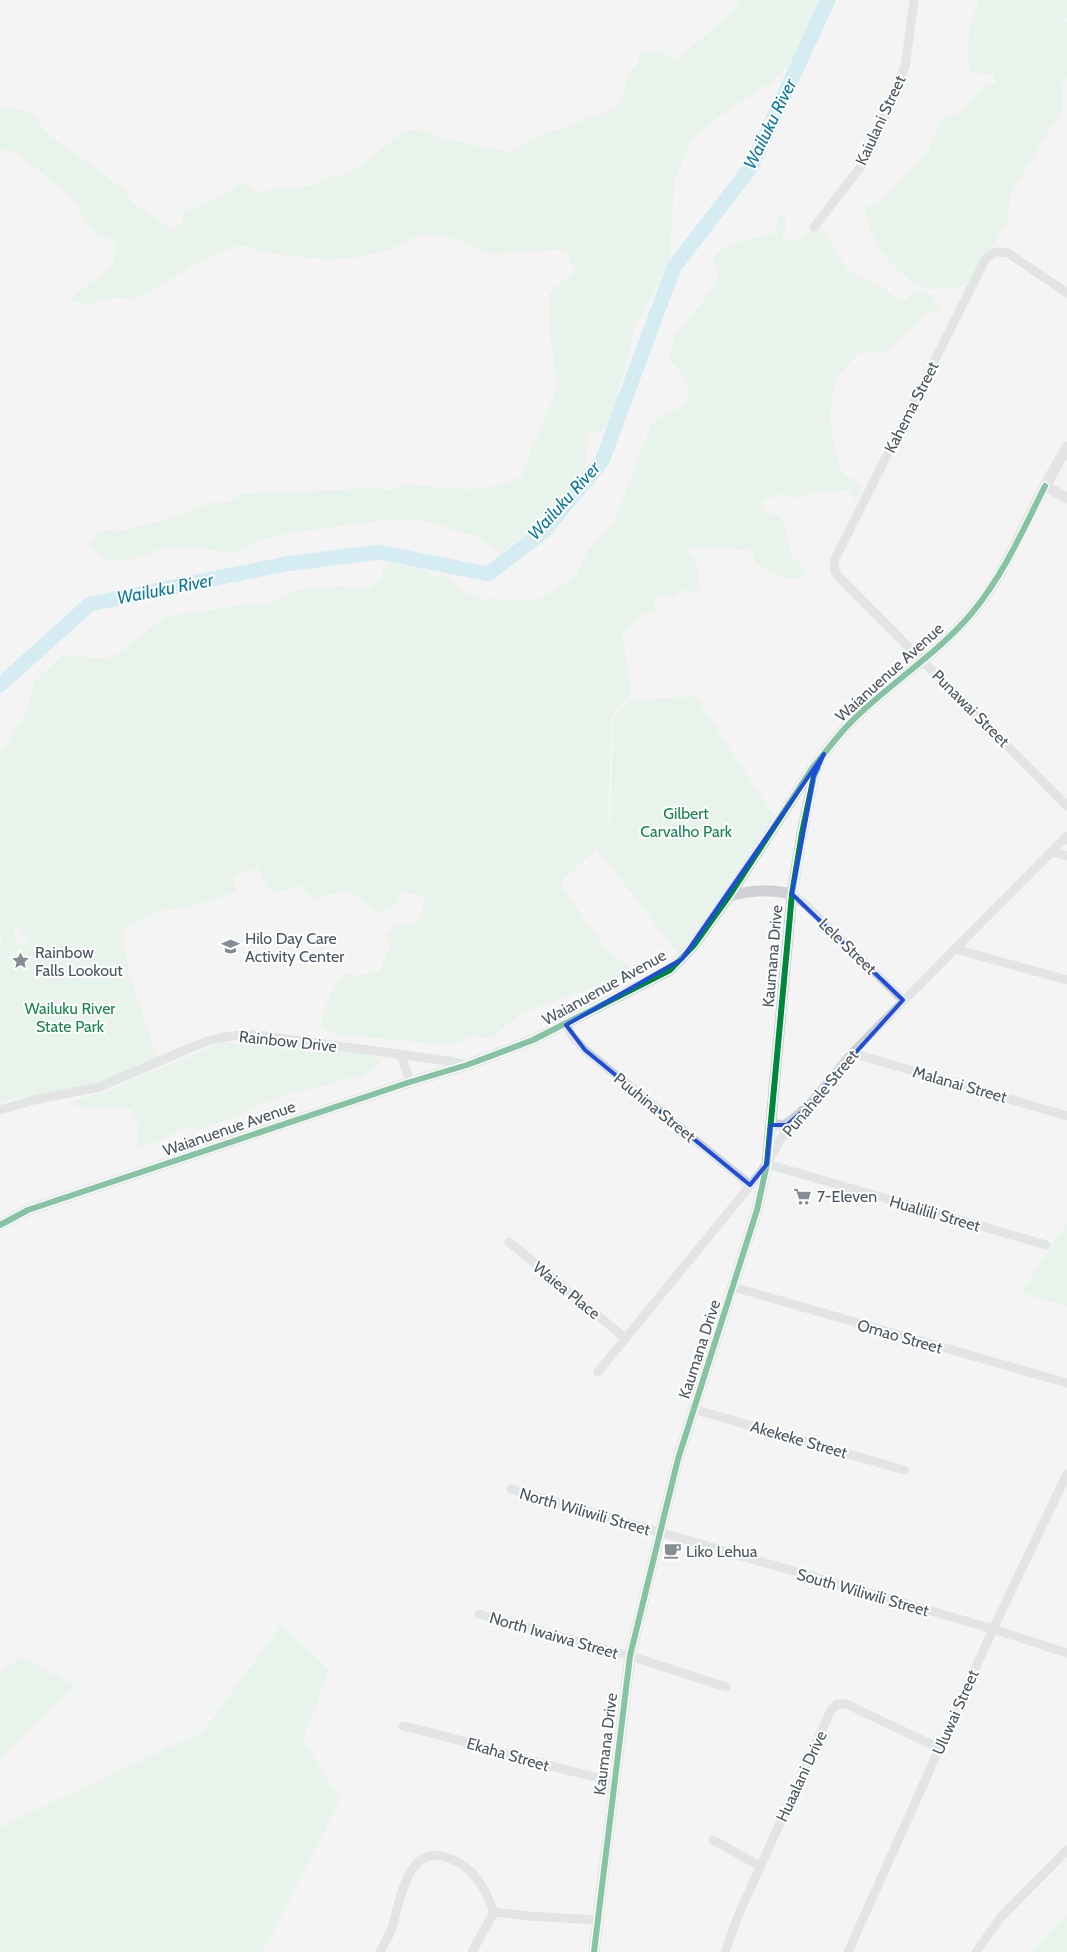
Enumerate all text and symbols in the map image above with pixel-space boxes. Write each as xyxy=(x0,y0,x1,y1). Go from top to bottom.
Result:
street label: Kaiulani Street xyxy=(851,72,910,168)
water label: Wailuku River xyxy=(739,74,802,173)
street label: Kahema Street xyxy=(880,358,943,456)
water label: Wailuku River xyxy=(523,456,606,545)
water label: Wailuku River xyxy=(115,569,217,609)
street label: Waianuenue Avenue xyxy=(831,619,947,726)
street label: Punawai Street xyxy=(928,666,1014,751)
park label: Gilbert Carvalho Park xyxy=(640,804,733,841)
street label: Kaumana Drive xyxy=(759,904,786,1008)
street label: Lele Street xyxy=(815,914,881,979)
place label: Hilo Day Care Activity Center xyxy=(245,929,345,966)
school or university icon: Hilo Day Care Activity Center xyxy=(221,937,241,957)
place label: Rainbow Falls Lookout xyxy=(35,943,123,980)
street label: Waianuenue Avenue xyxy=(539,946,669,1029)
place icon: Rainbow Falls Lookout xyxy=(11,951,31,971)
park label: Wailuku River State Park xyxy=(25,999,116,1036)
street label: Rainbow Drive xyxy=(238,1027,338,1056)
street label: Punahele Street xyxy=(779,1046,863,1141)
street label: Malanai Street xyxy=(911,1062,1010,1107)
street label: Puuhina Street xyxy=(610,1069,700,1146)
street label: Waianuenue Avenue xyxy=(161,1097,298,1160)
supermarket icon: 7-Eleven xyxy=(793,1186,813,1206)
place label: 7-Eleven xyxy=(817,1187,877,1206)
street label: Hualilili Street xyxy=(887,1191,983,1236)
street label: Waiea Place xyxy=(529,1258,604,1323)
street label: Kaumana Drive xyxy=(675,1297,724,1401)
street label: Omao Street xyxy=(855,1315,945,1358)
street label: Akekeke Street xyxy=(748,1417,850,1463)
street label: North Wiliwili Street xyxy=(517,1484,653,1539)
cafe icon: Liko Lehua xyxy=(662,1541,682,1561)
place label: Liko Lehua xyxy=(686,1542,758,1561)
street label: South Wiliwili Street xyxy=(795,1565,932,1621)
street label: North Iwaiwa Street xyxy=(487,1608,621,1663)
street label: Uluwai Street xyxy=(928,1666,983,1758)
street label: Kaumana Drive xyxy=(590,1692,621,1796)
street label: Huaalani Drive xyxy=(772,1728,831,1825)
street label: Ekaha Street xyxy=(465,1734,552,1775)

